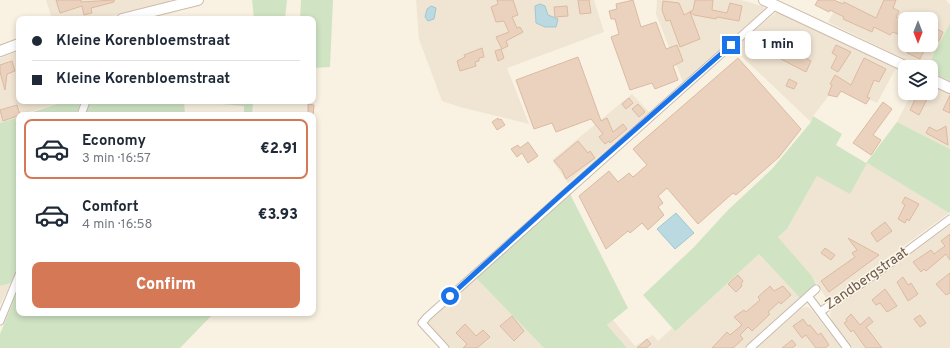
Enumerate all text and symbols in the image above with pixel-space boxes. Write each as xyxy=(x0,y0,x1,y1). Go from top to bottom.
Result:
north arrow xyxy=(898,12,938,52)
map controls xyxy=(898,12,938,100)
callout: 1 min xyxy=(745,31,811,59)
text: Kleine Korenbloemstraat xyxy=(56,32,230,51)
route end xyxy=(722,36,740,54)
text: 1 min xyxy=(762,37,794,53)
button: layers xyxy=(898,60,938,100)
text: Kleine Korenbloemstraat xyxy=(56,70,230,89)
icon: car xyxy=(34,131,70,167)
text: Economy xyxy=(82,132,146,151)
text: €2.91 xyxy=(260,140,298,159)
text: 3 min · 16:57 xyxy=(82,151,151,167)
icon: car xyxy=(34,197,70,233)
text: Comfort xyxy=(82,198,139,217)
text: €3.93 xyxy=(258,206,298,225)
text: 4 min · 16:58 xyxy=(82,217,152,233)
street label: Zandbergstraat xyxy=(822,244,912,314)
button: Confirm xyxy=(32,262,300,308)
route start xyxy=(441,287,459,305)

